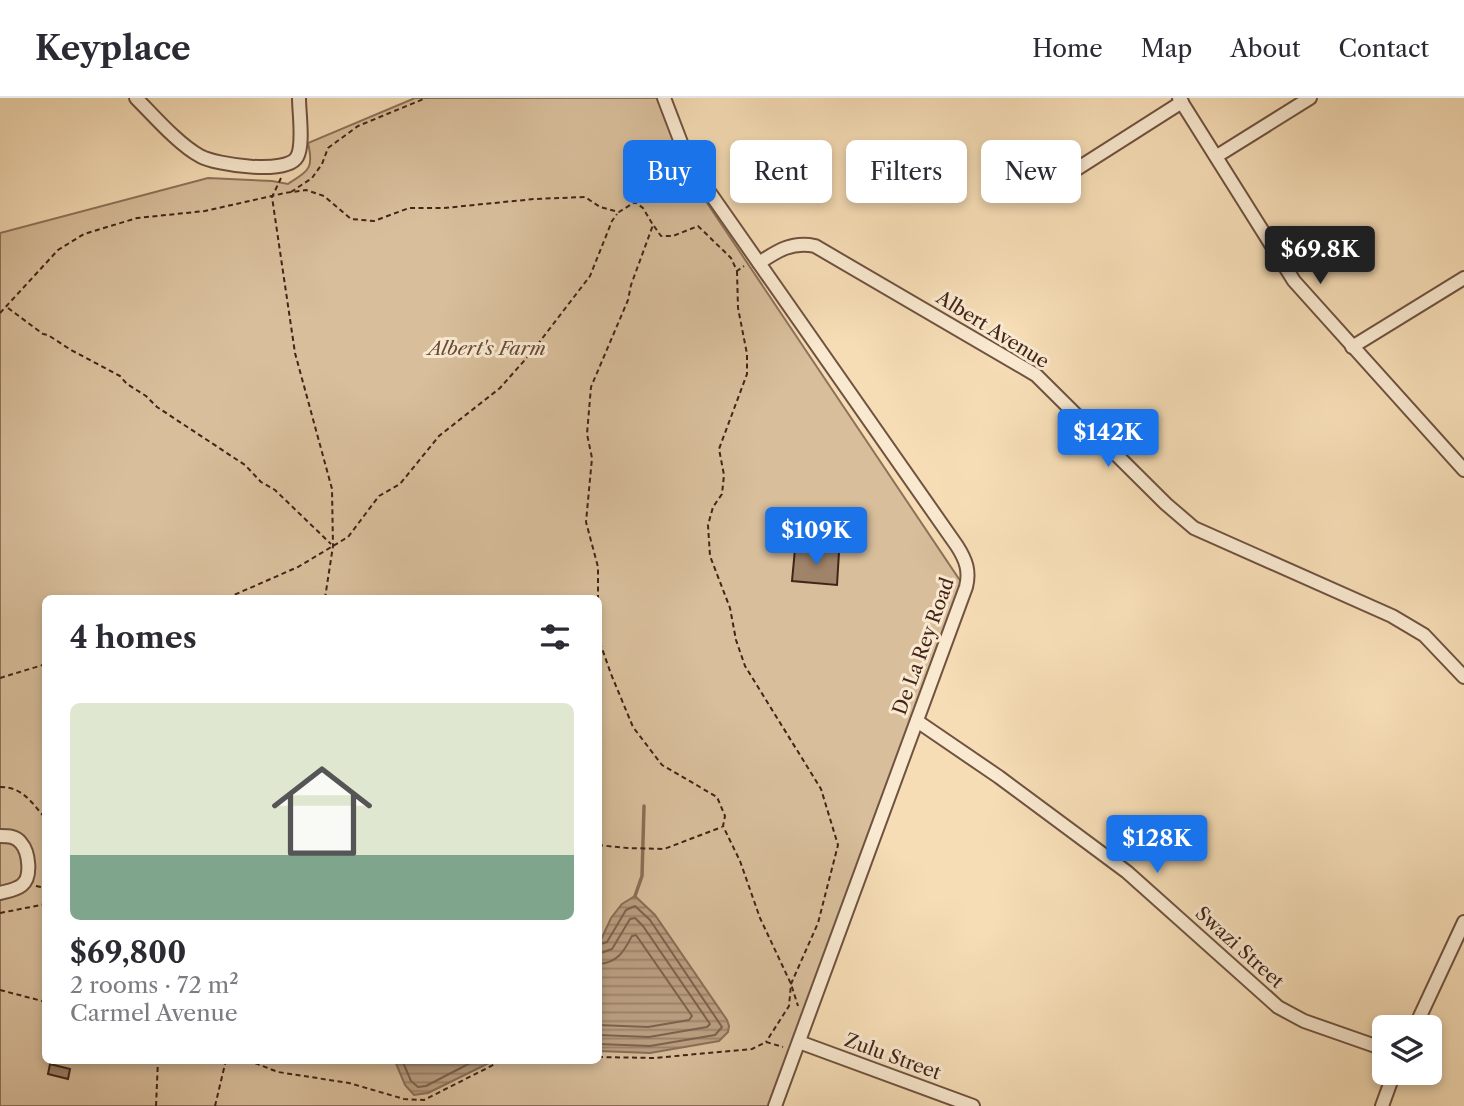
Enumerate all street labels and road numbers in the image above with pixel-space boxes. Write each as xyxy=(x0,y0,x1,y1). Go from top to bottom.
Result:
street label: Albert Avenue xyxy=(931,285,1053,373)
street label: De La Rey Road xyxy=(888,574,959,718)
street label: Swazi Street xyxy=(1191,902,1289,993)
street label: Zulu Street xyxy=(842,1028,944,1085)

